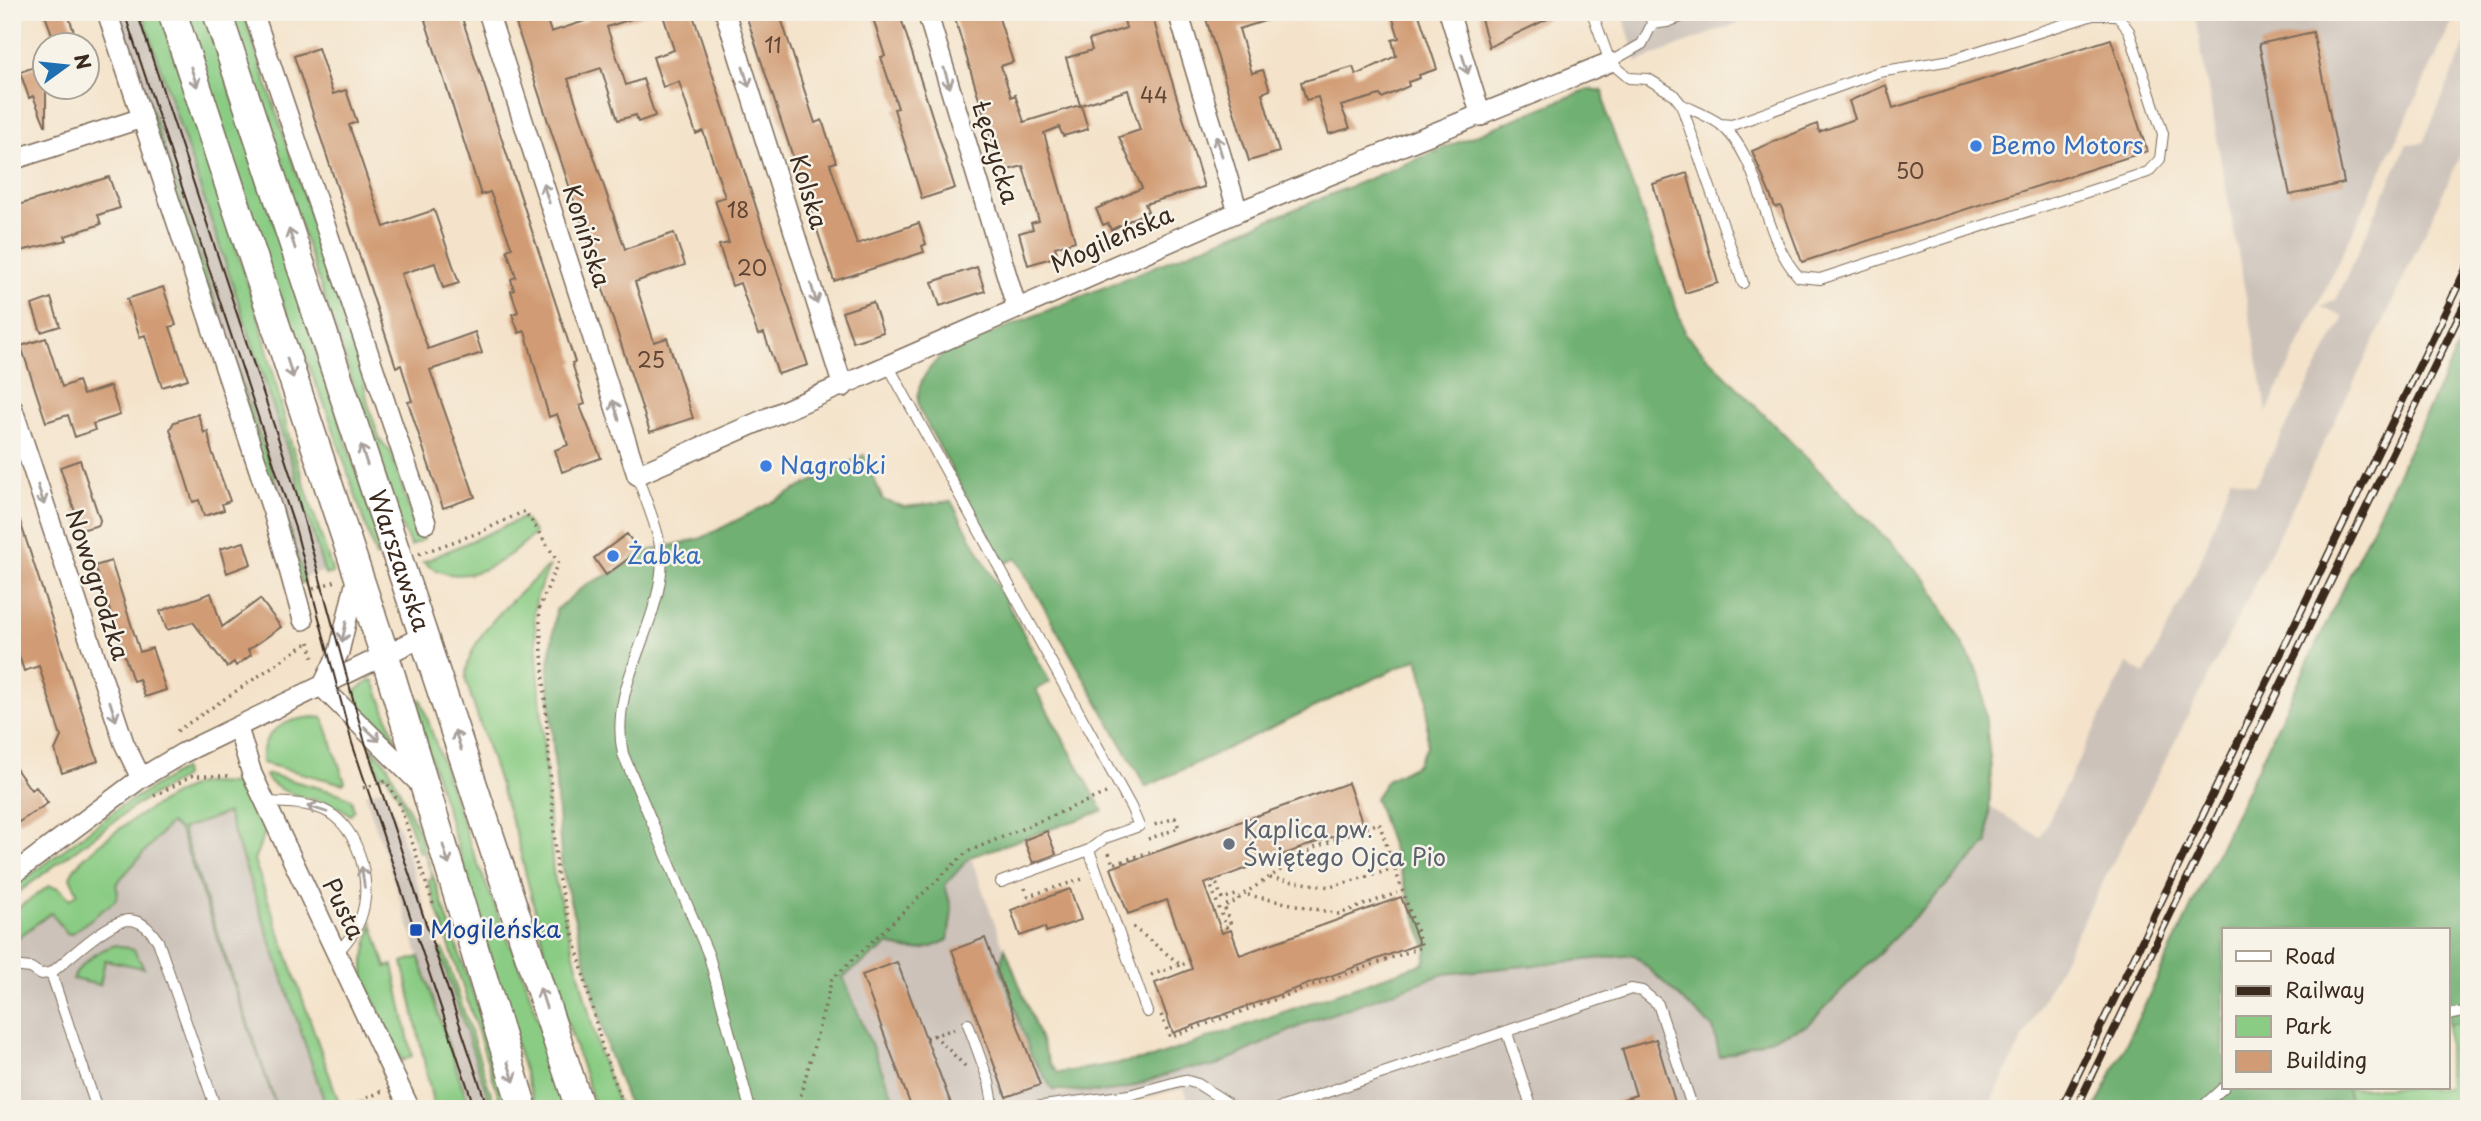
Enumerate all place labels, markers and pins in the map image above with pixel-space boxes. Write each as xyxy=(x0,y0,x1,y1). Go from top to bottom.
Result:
place label: Bemo Motors xyxy=(1990,126,2143,162)
marker: Bemo Motors xyxy=(1968,138,1984,154)
place label: Nagrobki xyxy=(780,446,886,482)
marker: Nagrobki xyxy=(758,458,774,474)
place label: Żabka xyxy=(627,536,701,572)
marker: Żabka xyxy=(605,548,621,564)
place label: Kaplica pw. Świętego Ojca Pio xyxy=(1243,810,1446,874)
marker: Kaplica pw. Świętego Ojca Pio xyxy=(1221,836,1237,852)
place label: Mogileńska xyxy=(430,910,561,946)
marker: Mogileńska xyxy=(408,922,424,938)

